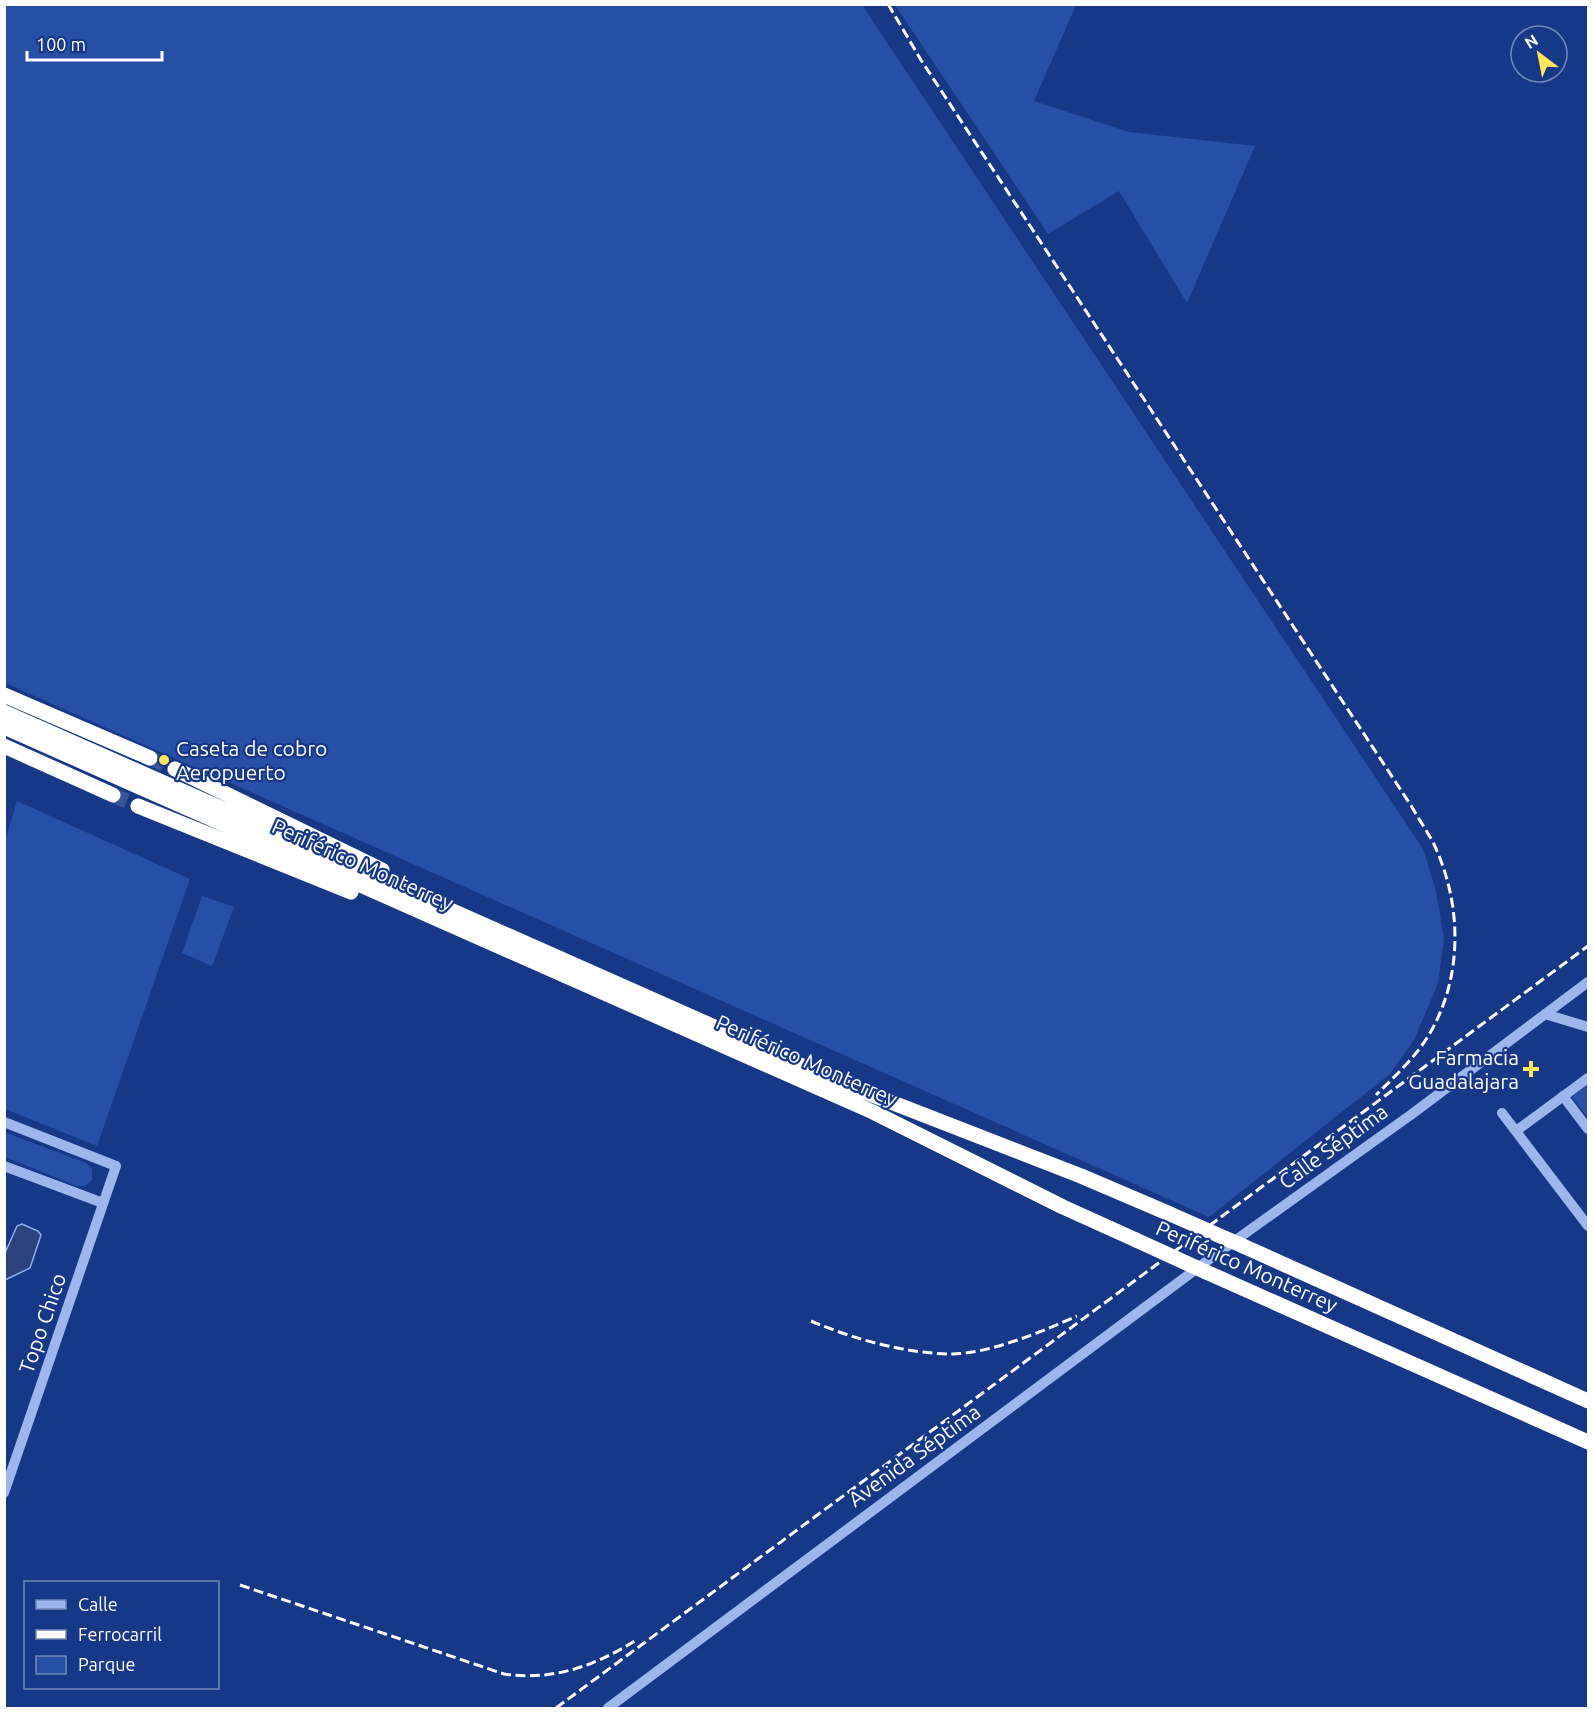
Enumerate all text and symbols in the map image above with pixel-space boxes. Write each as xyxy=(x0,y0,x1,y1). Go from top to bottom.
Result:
scale bar xyxy=(27,24,162,62)
north arrow xyxy=(1509,24,1569,84)
text: N xyxy=(1521,30,1541,52)
text: 100 m xyxy=(36,34,86,54)
place label: Caseta de cobro Aeropuerto xyxy=(176,736,327,784)
marker: Caseta de cobro Aeropuerto xyxy=(157,753,171,767)
street label: Periférico Monterrey xyxy=(269,813,457,915)
street label: Periférico Monterrey xyxy=(713,1009,901,1111)
place label: Farmacia Guadalajara xyxy=(1408,1045,1519,1093)
marker: Farmacia Guadalajara xyxy=(1524,1062,1538,1076)
street label: Calle Séptima xyxy=(1274,1099,1392,1193)
street label: Periférico Monterrey xyxy=(1153,1215,1341,1317)
street label: Topo Chico xyxy=(14,1270,70,1376)
street label: Avenida Séptima xyxy=(843,1399,985,1511)
legend xyxy=(24,1581,219,1689)
text: Calle xyxy=(78,1594,118,1614)
text: Ferrocarril xyxy=(78,1624,162,1644)
text: Parque xyxy=(78,1654,135,1674)

